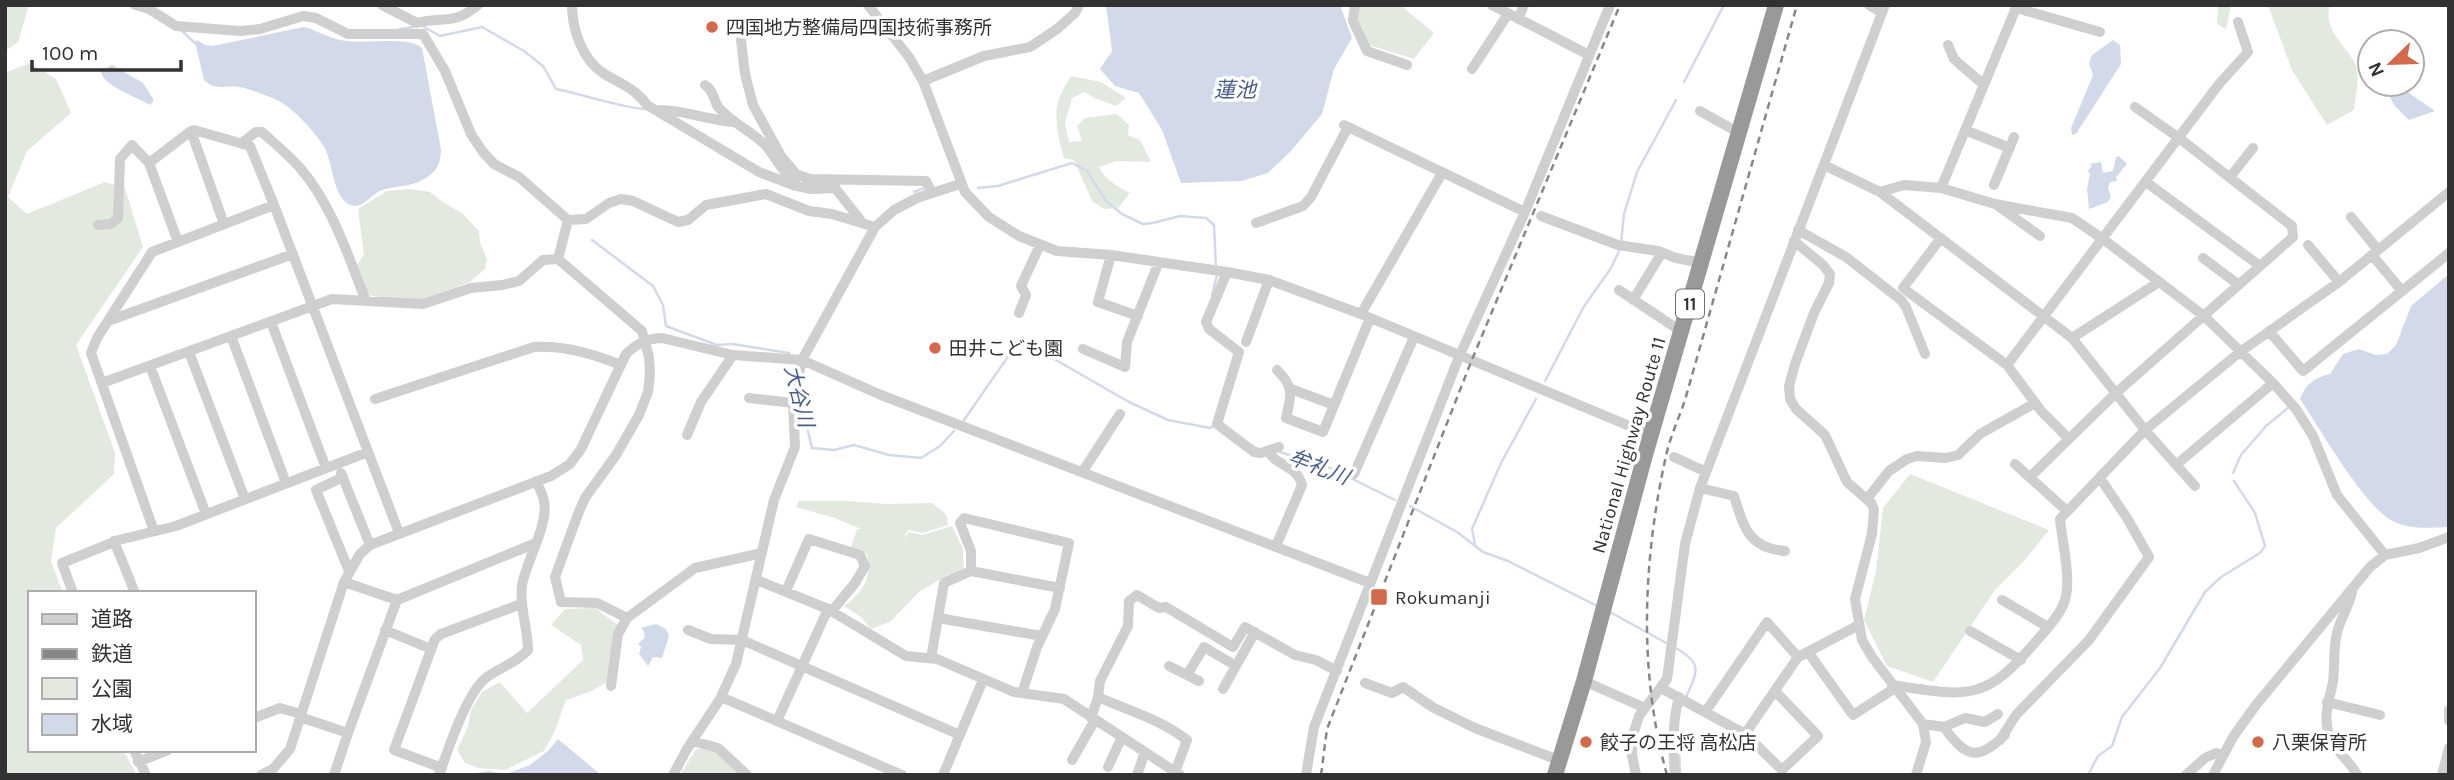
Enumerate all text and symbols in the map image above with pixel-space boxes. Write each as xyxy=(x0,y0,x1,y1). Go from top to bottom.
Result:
place label: 四国地方整備局四国技術事務所 xyxy=(726,17,992,39)
marker: 四国地方整備局四国技術事務所 xyxy=(704,19,720,35)
scale bar xyxy=(32,28,180,72)
north arrow xyxy=(2356,28,2426,98)
text: 100 m xyxy=(42,41,99,65)
text: N xyxy=(2363,59,2389,80)
water label: 蓮池 xyxy=(1214,78,1258,102)
road number: 11 xyxy=(1676,290,1704,318)
street label: National Highway Route 11 xyxy=(1588,335,1670,556)
place label: 田井こども園 xyxy=(949,338,1063,360)
marker: 田井こども園 xyxy=(927,340,943,356)
water label: 大谷川 xyxy=(780,363,819,431)
water label: 牟礼川 xyxy=(1285,445,1355,490)
marker: Rokumanji xyxy=(1369,587,1389,607)
place label: Rokumanji xyxy=(1395,587,1491,609)
legend xyxy=(28,591,256,752)
text: 道路 xyxy=(91,607,133,631)
text: 鉄道 xyxy=(91,642,133,666)
text: 公園 xyxy=(91,677,133,701)
text: 水域 xyxy=(91,712,133,736)
place label: 餃子の王将 高松店 xyxy=(1600,732,1757,754)
place label: 八栗保育所 xyxy=(2272,732,2367,754)
marker: 餃子の王将 高松店 xyxy=(1578,734,1594,750)
marker: 八栗保育所 xyxy=(2250,734,2266,750)

